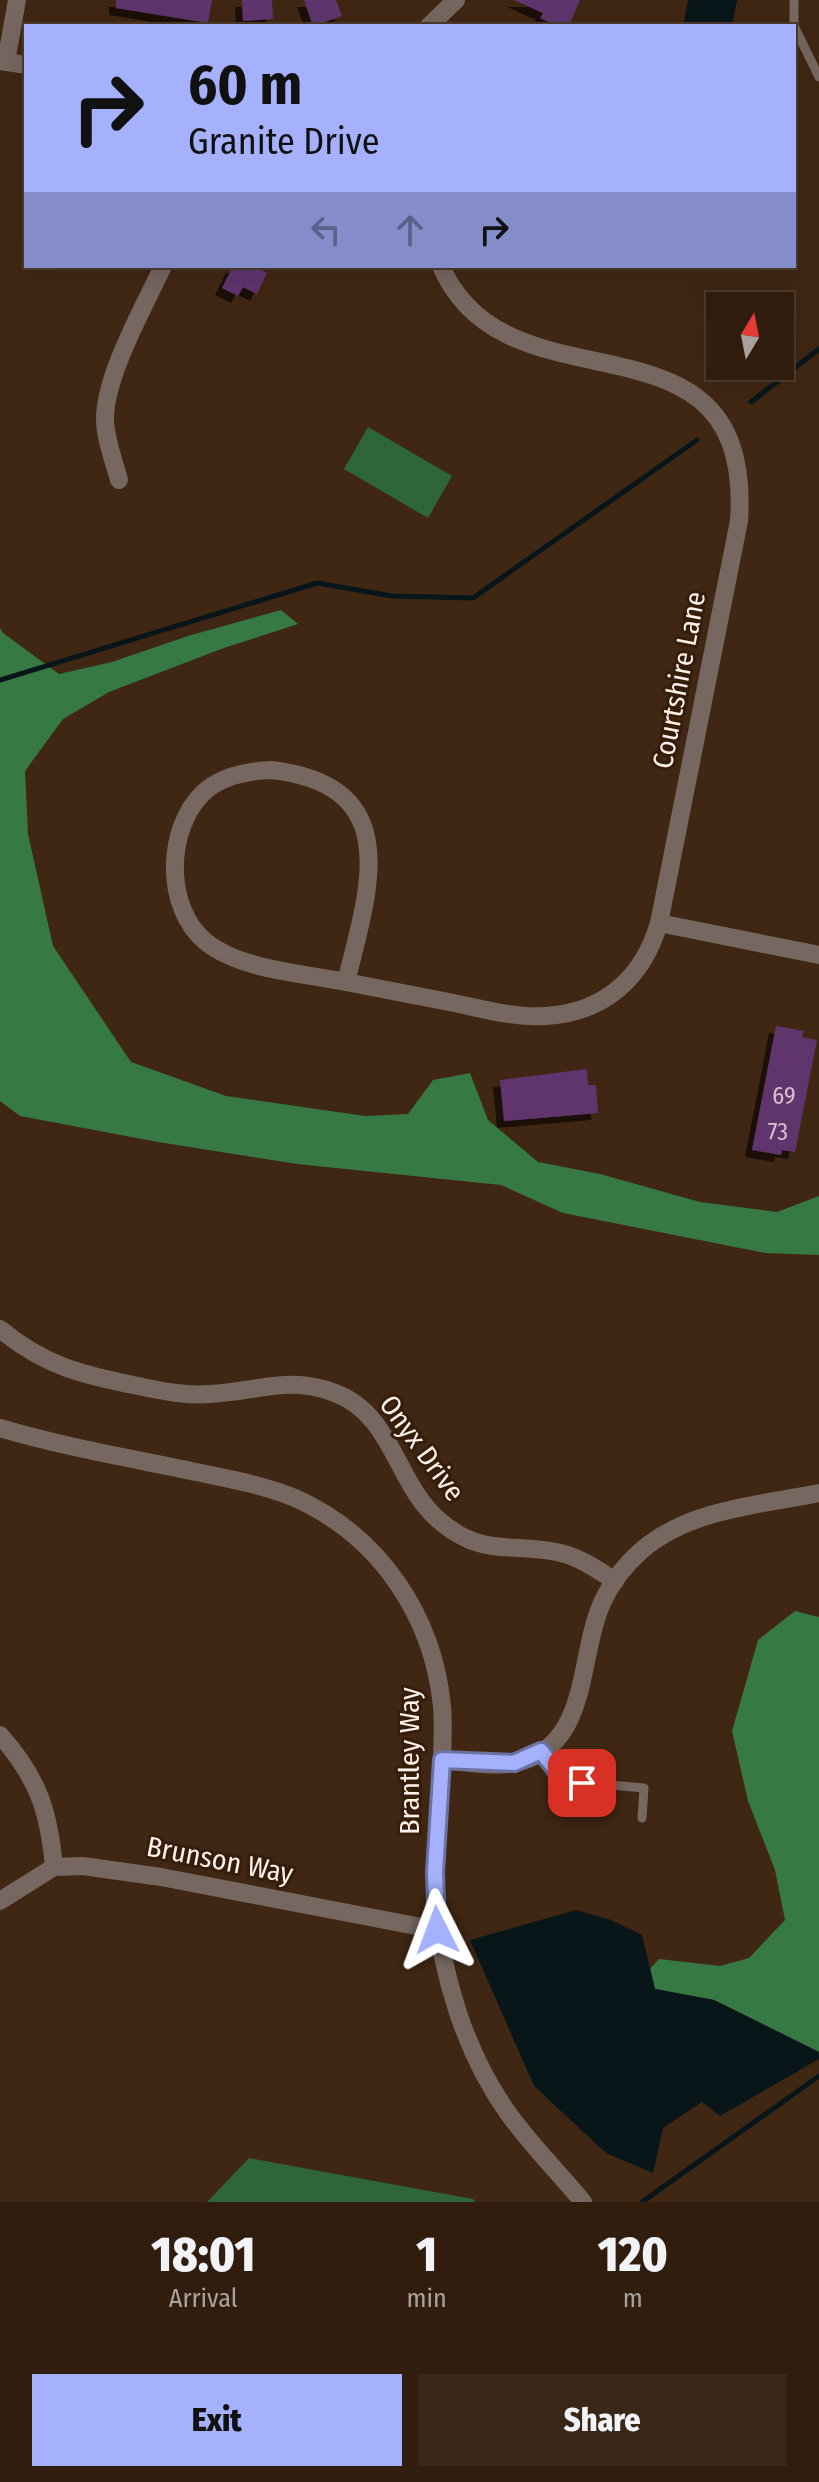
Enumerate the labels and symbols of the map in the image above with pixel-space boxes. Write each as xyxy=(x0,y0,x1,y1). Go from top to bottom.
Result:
north arrow xyxy=(706,292,794,380)
street label: Courtshire Lane xyxy=(646,589,712,771)
house number: 69 xyxy=(772,1082,796,1110)
house number: 73 xyxy=(768,1118,788,1146)
street label: Onyx Drive xyxy=(373,1389,471,1507)
street label: Brantley Way xyxy=(393,1687,426,1835)
pin xyxy=(548,1749,616,1817)
street label: Brunson Way xyxy=(144,1830,296,1890)
position arrow xyxy=(395,1888,479,1972)

